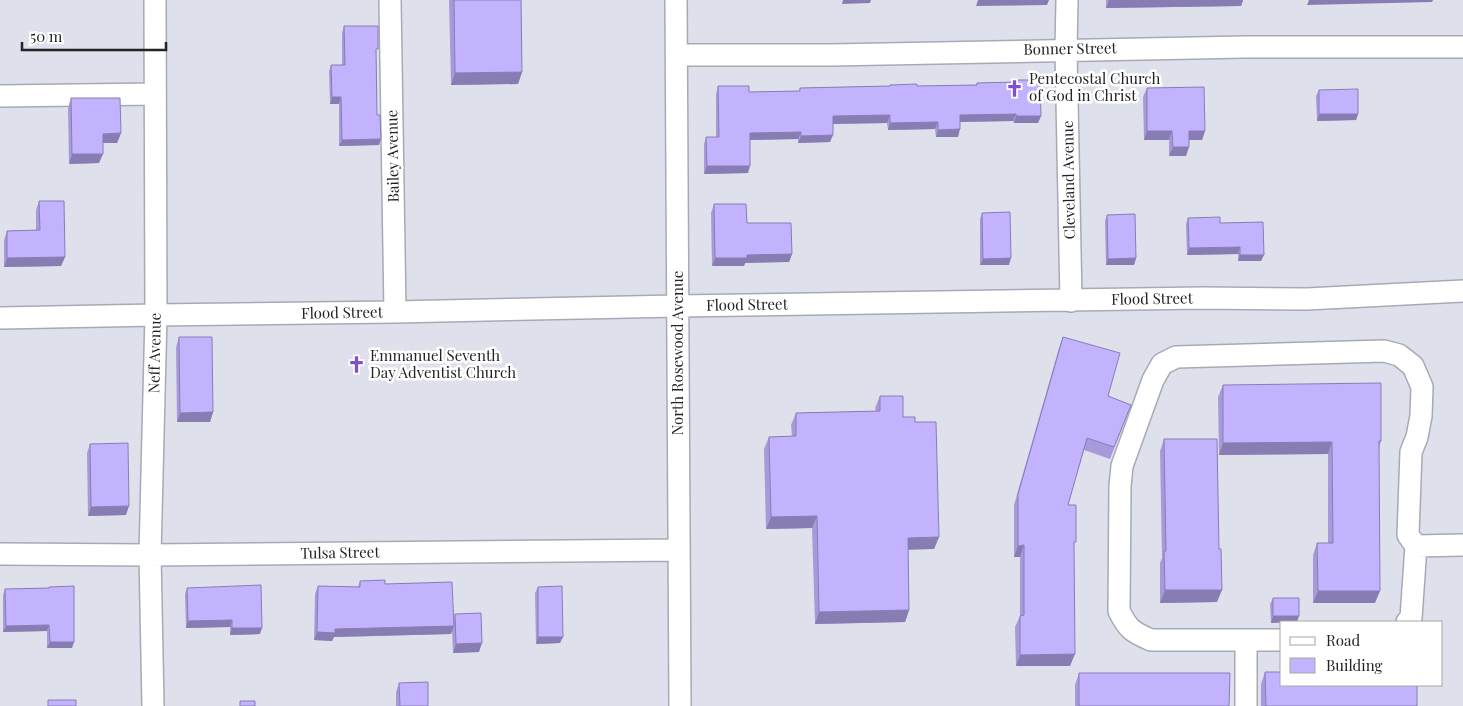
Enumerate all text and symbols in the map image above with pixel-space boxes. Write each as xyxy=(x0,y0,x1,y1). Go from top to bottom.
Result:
scale bar xyxy=(22,20,166,52)
text: 50 m xyxy=(30,26,63,46)
street label: Bonner Street xyxy=(1023,37,1118,59)
place label: Pentecostal Church of God in Christ xyxy=(1029,68,1161,105)
church icon: Pentecostal Church of God in Christ xyxy=(1005,78,1025,98)
street label: Bailey Avenue xyxy=(381,110,403,203)
street label: Cleveland Avenue xyxy=(1057,120,1079,240)
street label: North Rosewood Avenue xyxy=(667,271,687,435)
street label: Flood Street xyxy=(1111,287,1194,309)
street label: Flood Street xyxy=(706,293,789,315)
street label: Flood Street xyxy=(301,301,384,323)
street label: Neff Avenue xyxy=(143,313,165,393)
place label: Emmanuel Seventh Day Adventist Church xyxy=(370,345,516,382)
church icon: Emmanuel Seventh Day Adventist Church xyxy=(346,355,366,375)
street label: Tulsa Street xyxy=(300,541,380,563)
legend xyxy=(1280,621,1443,686)
text: Road xyxy=(1326,630,1360,650)
text: Building xyxy=(1326,655,1383,675)

